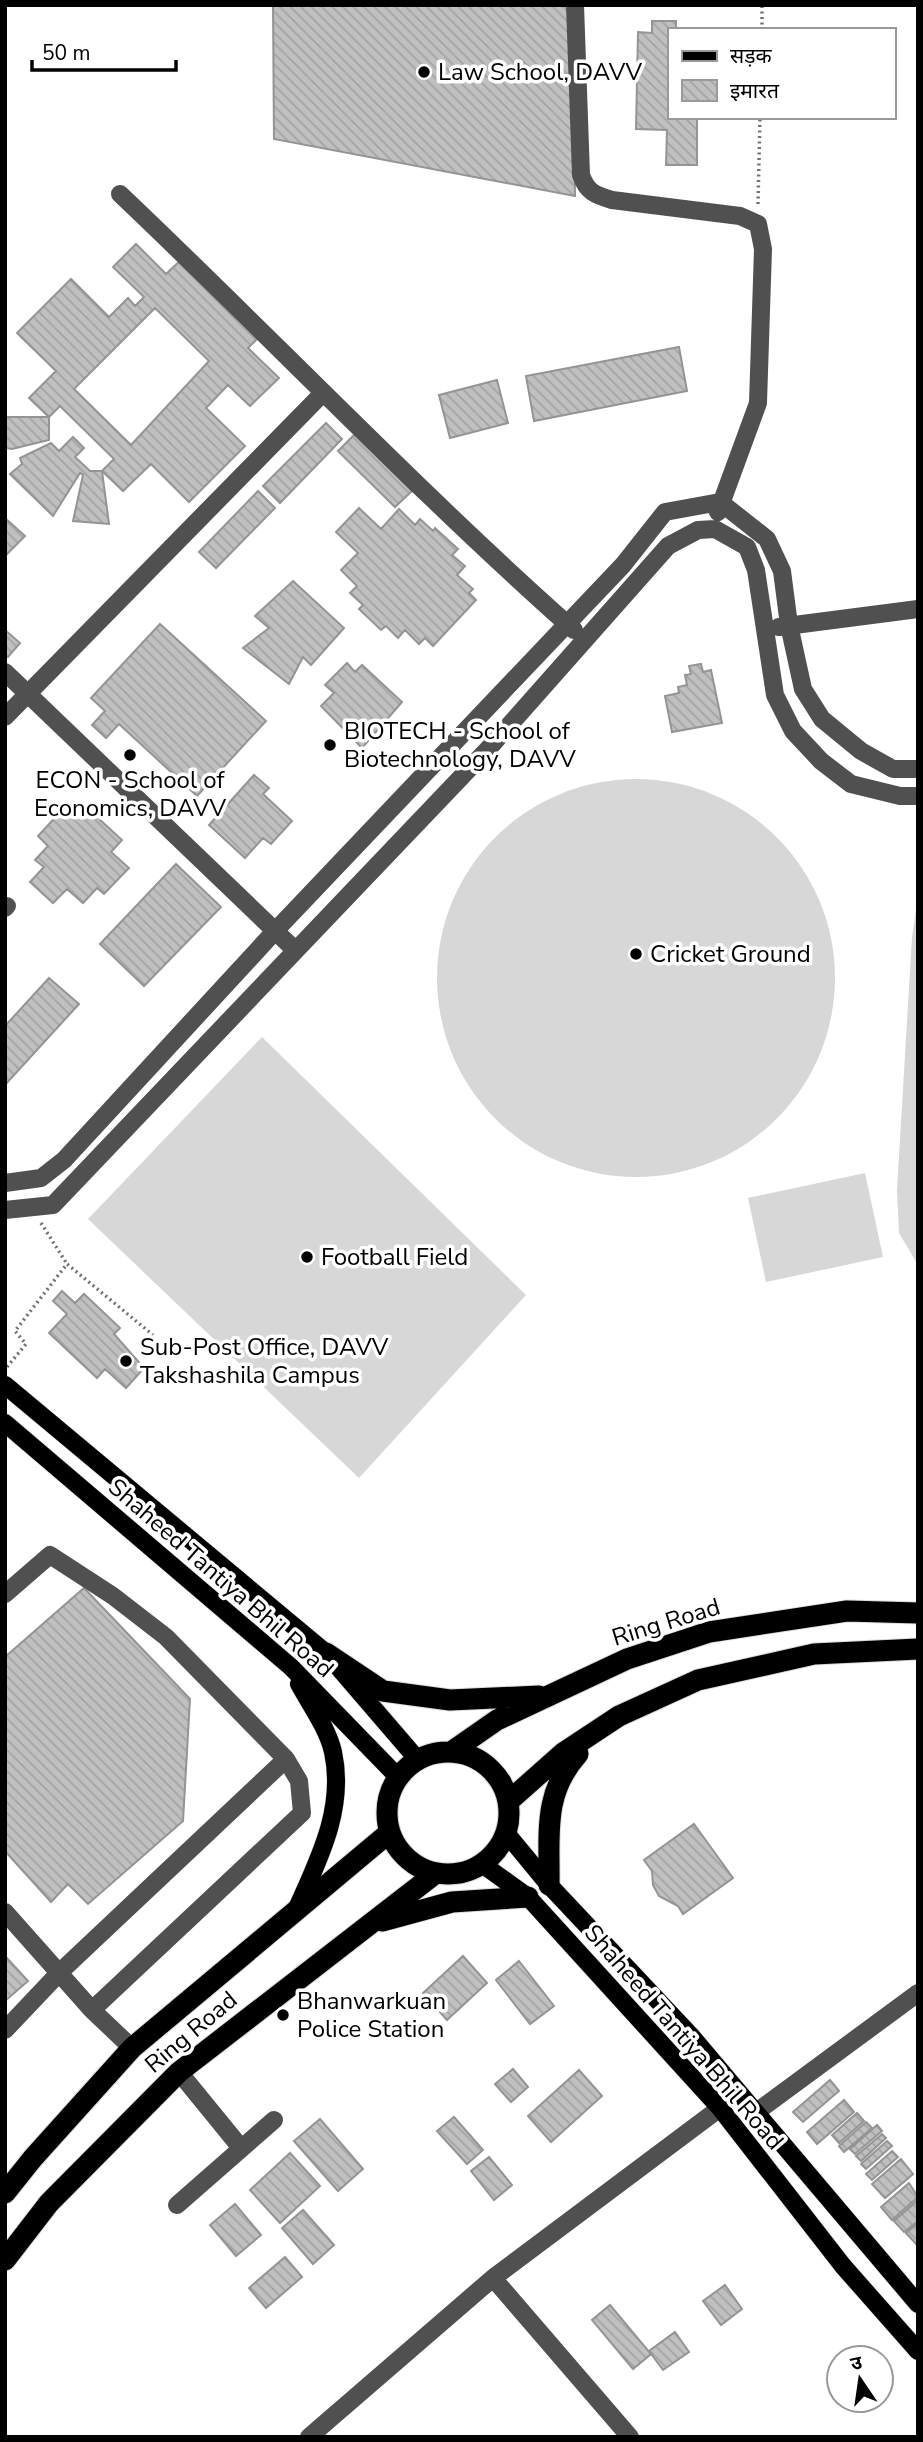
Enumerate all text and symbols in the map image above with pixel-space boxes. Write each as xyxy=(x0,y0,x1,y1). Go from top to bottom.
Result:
scale bar xyxy=(32,28,175,72)
legend xyxy=(668,28,895,119)
text: 50 m xyxy=(42,39,91,67)
text: सड़क xyxy=(730,42,772,70)
place label: Law School, DAVV xyxy=(438,56,642,88)
marker: Law School, DAVV xyxy=(416,64,432,80)
text: इमारत xyxy=(730,77,780,105)
place label: BIOTECH - School of Biotechnology, DAVV xyxy=(344,715,576,775)
marker: BIOTECH - School of Biotechnology, DAVV xyxy=(322,737,338,753)
marker: ECON - School of Economics, DAVV xyxy=(122,747,138,763)
place label: ECON - School of Economics, DAVV xyxy=(34,764,227,824)
place label: Cricket Ground xyxy=(650,938,811,970)
marker: Cricket Ground xyxy=(628,946,644,962)
place label: Football Field xyxy=(321,1241,468,1273)
marker: Football Field xyxy=(299,1249,315,1265)
place label: Sub-Post Office, DAVV Takshashila Campus xyxy=(140,1331,389,1391)
marker: Sub-Post Office, DAVV Takshashila Campus xyxy=(118,1353,134,1369)
street label: Shaheed Tantiya Bhil Road xyxy=(101,1471,341,1685)
street label: Ring Road xyxy=(608,1590,724,1654)
street label: Shaheed Tantiya Bhil Road xyxy=(577,1917,791,2157)
street label: Ring Road xyxy=(138,1984,244,2080)
place label: Bhanwarkuan Police Station xyxy=(297,1985,446,2045)
marker: Bhanwarkuan Police Station xyxy=(275,2007,291,2023)
north arrow xyxy=(825,2344,895,2414)
text: उ xyxy=(848,2349,866,2377)

